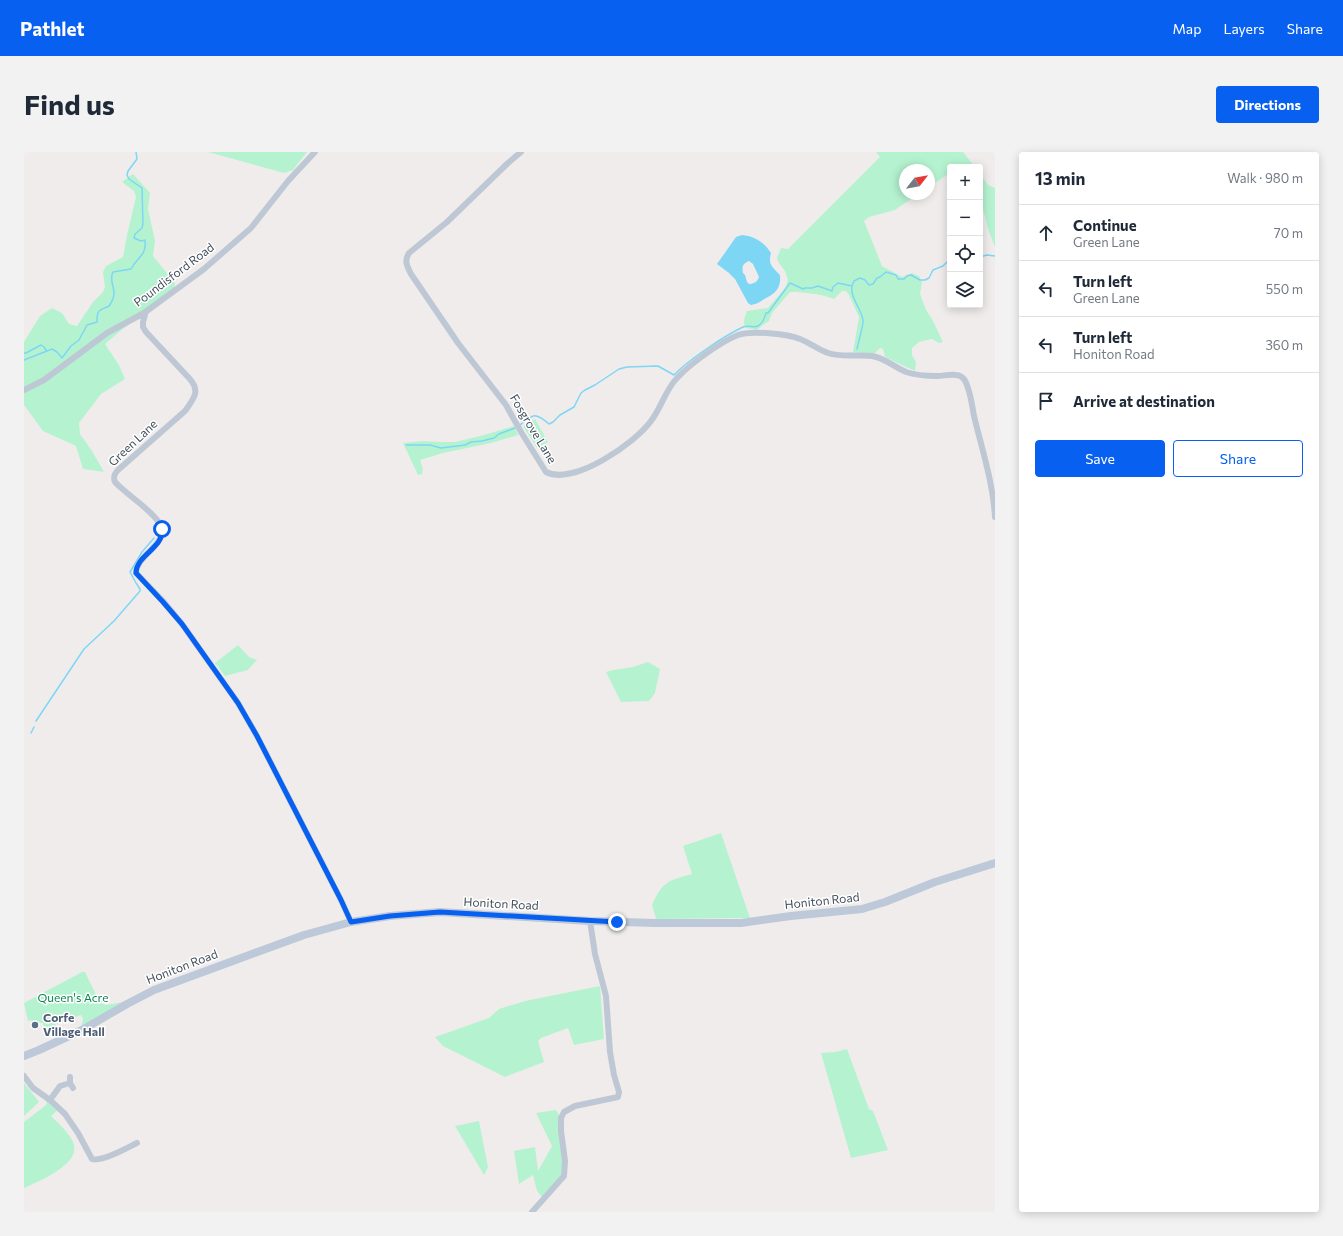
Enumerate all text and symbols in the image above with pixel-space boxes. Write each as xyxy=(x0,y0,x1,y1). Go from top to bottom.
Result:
text: Pathlet xyxy=(20,17,85,40)
text: Map xyxy=(1173,20,1201,37)
text: Layers xyxy=(1223,20,1265,37)
text: Share xyxy=(1287,20,1323,37)
button: Directions xyxy=(1216,86,1319,123)
text: Find us xyxy=(24,87,115,121)
north arrow xyxy=(899,164,935,200)
map controls xyxy=(947,164,983,308)
button: + xyxy=(947,164,983,200)
text: 13 min xyxy=(1035,168,1085,189)
text: Walk · 980 m xyxy=(1227,170,1303,186)
button: − xyxy=(947,200,983,236)
text: Continue xyxy=(1073,216,1137,234)
icon: ahead xyxy=(1035,222,1057,244)
text: 70 m xyxy=(1274,225,1303,241)
text: Green Lane xyxy=(1073,234,1140,250)
button: locate xyxy=(947,236,983,272)
street label: Poundisford Road xyxy=(130,239,216,309)
button: layers xyxy=(947,272,983,308)
text: Turn left xyxy=(1073,272,1132,290)
icon: left xyxy=(1035,278,1057,300)
text: 550 m xyxy=(1266,281,1303,297)
text: Green Lane xyxy=(1073,290,1140,306)
text: Turn left xyxy=(1073,328,1132,346)
icon: left xyxy=(1035,334,1057,356)
text: 360 m xyxy=(1265,337,1303,353)
text: Honiton Road xyxy=(1073,346,1155,362)
icon: arrive xyxy=(1035,390,1057,412)
street label: Fosgrove Lane xyxy=(508,391,560,466)
text: Arrive at destination xyxy=(1073,392,1215,410)
street label: Green Lane xyxy=(105,416,160,468)
button: Save xyxy=(1035,440,1165,477)
button: Share xyxy=(1173,440,1303,477)
route start xyxy=(153,520,171,538)
street label: Honiton Road xyxy=(784,889,860,911)
street label: Honiton Road xyxy=(463,894,539,912)
route end xyxy=(608,913,626,931)
street label: Honiton Road xyxy=(144,946,219,986)
park label: Queen's Acre xyxy=(37,990,109,1004)
place label: Corfe Village Hall xyxy=(43,1010,105,1038)
marker: Corfe Village Hall xyxy=(30,1020,40,1030)

